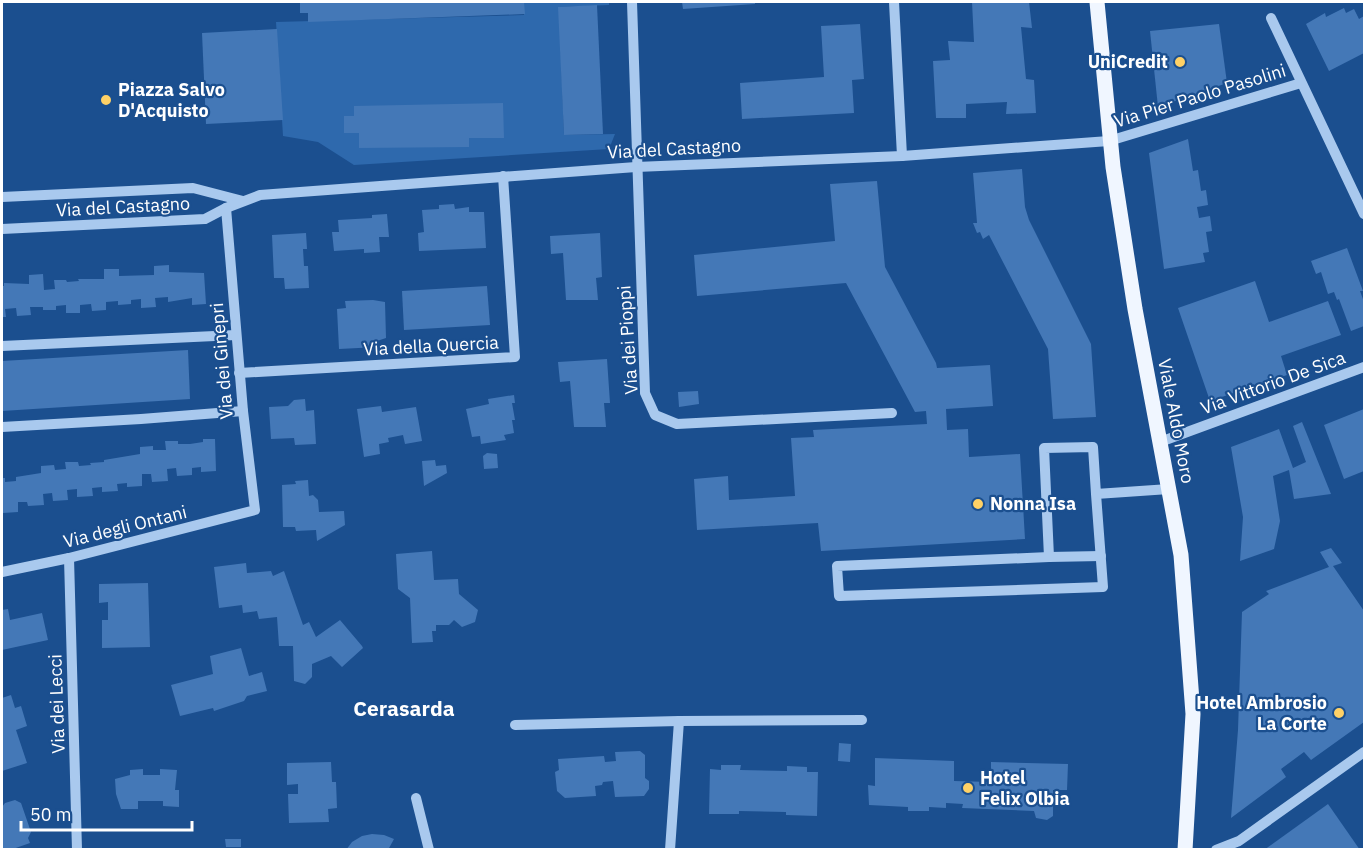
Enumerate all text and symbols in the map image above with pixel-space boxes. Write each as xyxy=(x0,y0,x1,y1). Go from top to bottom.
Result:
place label: UniCredit xyxy=(1088,50,1168,73)
marker: UniCredit xyxy=(1173,55,1187,69)
street label: Via Pier Paolo Pasolini xyxy=(1111,58,1289,133)
place label: Piazza Salvo D'Acquisto xyxy=(118,78,225,122)
marker: Piazza Salvo D'Acquisto xyxy=(99,93,113,107)
street label: Via del Castagno xyxy=(606,134,741,163)
street label: Via del Castagno xyxy=(55,192,190,221)
street label: Via dei Pioppi xyxy=(612,285,643,395)
street label: Via dei Ginepri xyxy=(205,302,238,420)
street label: Via della Quercia xyxy=(363,330,500,361)
street label: Via Vittorio De Sica xyxy=(1197,346,1349,419)
street label: Viale Aldo Moro xyxy=(1153,357,1200,485)
place label: Nonna Isa xyxy=(990,492,1076,515)
marker: Nonna Isa xyxy=(971,497,985,511)
street label: Via degli Ontani xyxy=(61,500,189,553)
street label: Via dei Lecci xyxy=(43,654,70,754)
place label: Hotel Ambrosio La Corte xyxy=(1196,691,1327,735)
district label: Cerasarda xyxy=(353,694,455,722)
marker: Hotel Ambrosio La Corte xyxy=(1332,706,1346,720)
place label: Hotel Felix Olbia xyxy=(980,766,1070,810)
marker: Hotel Felix Olbia xyxy=(961,781,975,795)
scale bar xyxy=(21,794,192,832)
text: 50 m xyxy=(30,803,72,826)

